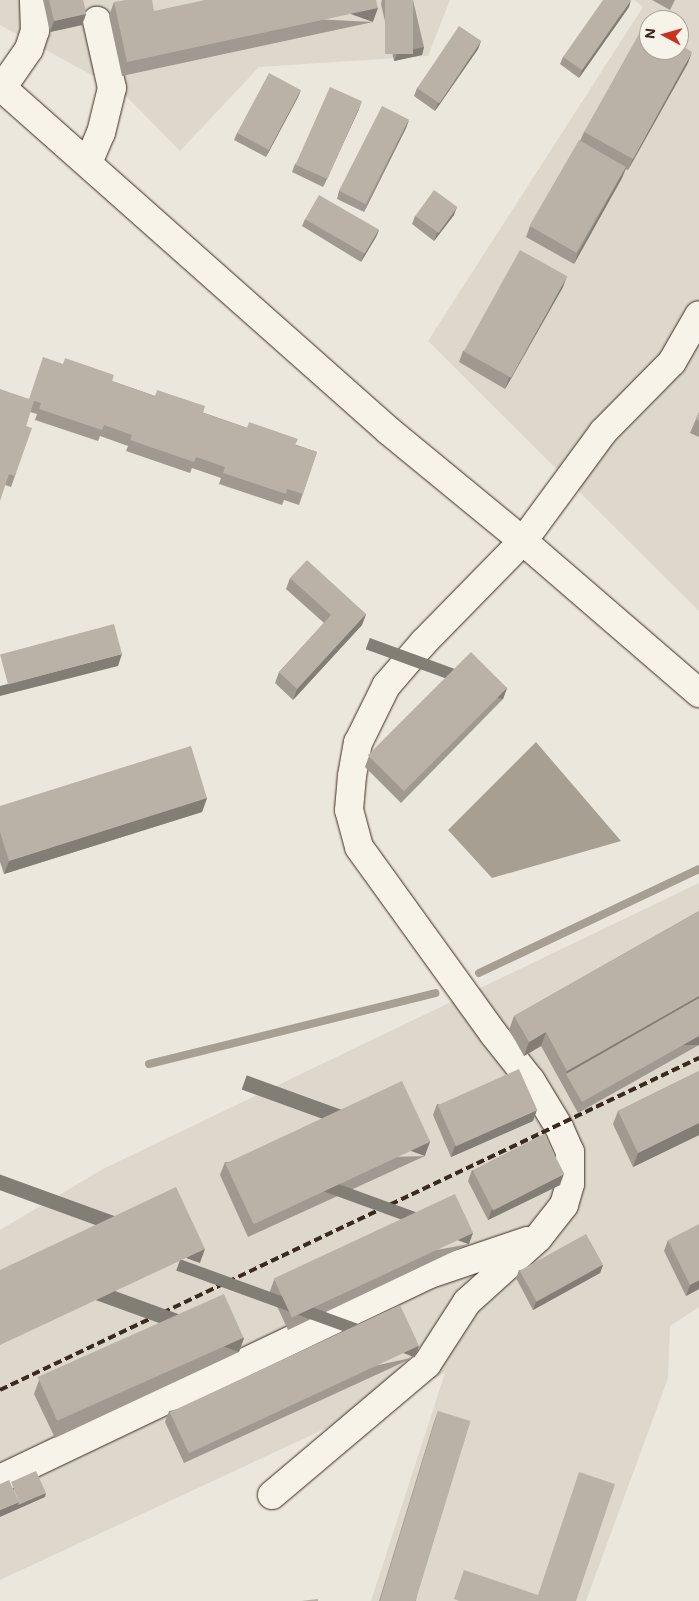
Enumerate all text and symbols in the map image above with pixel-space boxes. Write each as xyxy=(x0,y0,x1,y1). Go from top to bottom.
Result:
north arrow xyxy=(639,10,689,60)
text: N xyxy=(640,27,660,40)

